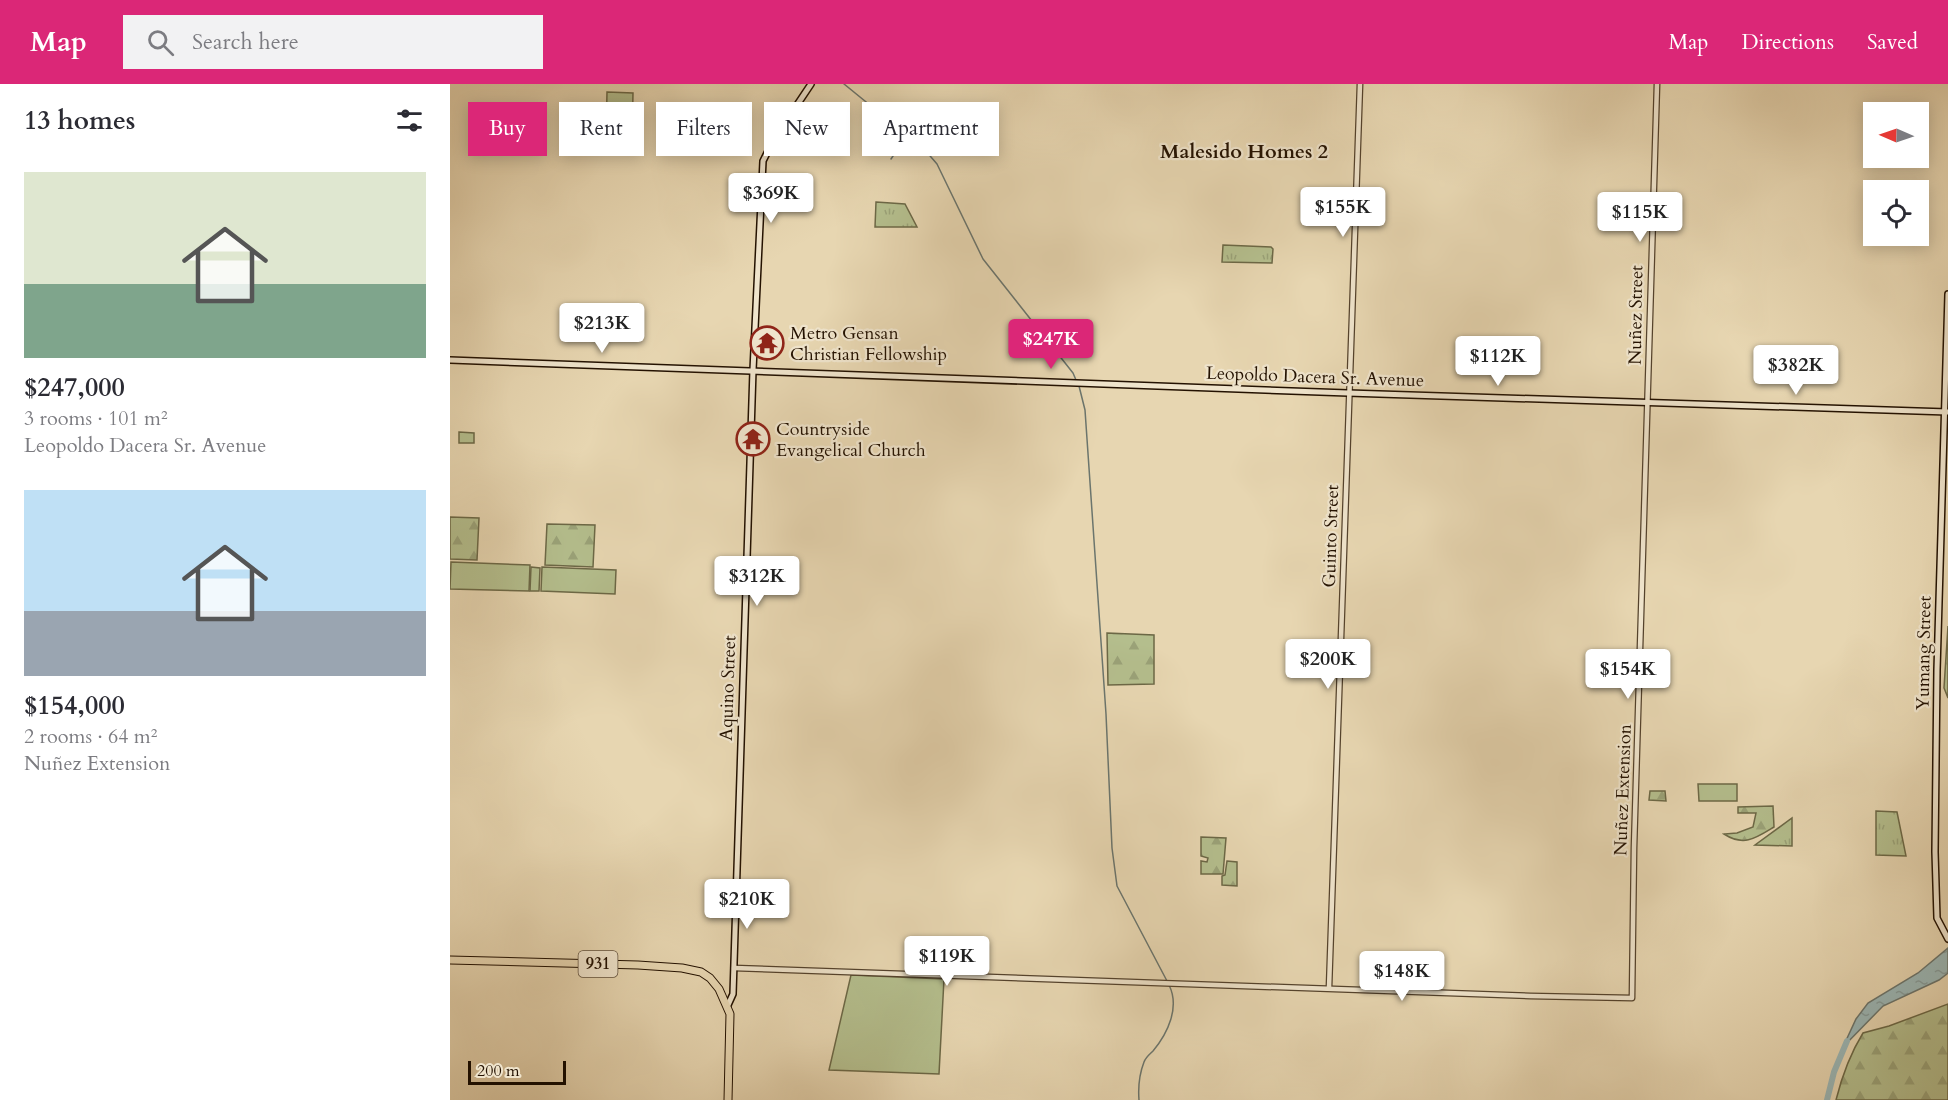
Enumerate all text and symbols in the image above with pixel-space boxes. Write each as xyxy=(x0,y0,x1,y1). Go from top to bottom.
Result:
search box xyxy=(123,15,543,69)
text: Map xyxy=(30,23,87,61)
icon: search xyxy=(144,26,177,59)
text: Search here xyxy=(192,27,299,57)
text: Map xyxy=(1668,28,1708,57)
text: Directions xyxy=(1741,28,1834,57)
text: Saved xyxy=(1867,28,1918,57)
chip: Buy xyxy=(468,102,547,156)
chip: Rent xyxy=(559,102,644,156)
chip: Filters xyxy=(656,102,752,156)
chip: New xyxy=(764,102,850,156)
chip: Apartment xyxy=(862,102,999,156)
north arrow xyxy=(1863,102,1929,168)
map controls xyxy=(1863,102,1929,246)
text: 13 homes xyxy=(24,103,135,138)
icon: filters xyxy=(393,104,426,137)
district label: Malesido Homes 2 xyxy=(1160,138,1328,165)
pin: $369K xyxy=(729,173,813,224)
text: $369K xyxy=(742,179,800,206)
button: locate xyxy=(1863,180,1929,246)
pin: $155K xyxy=(1301,187,1385,238)
pin: $115K xyxy=(1598,192,1682,243)
text: $155K xyxy=(1314,193,1372,220)
text: $115K xyxy=(1611,198,1669,225)
icon: home xyxy=(171,211,279,319)
street label: Nuñez Street xyxy=(1623,265,1649,365)
pin: $213K xyxy=(560,303,644,354)
text: $213K xyxy=(573,309,631,336)
pin: $247K xyxy=(1009,319,1093,370)
place label: Metro Gensan Christian Fellowship xyxy=(790,321,947,367)
temple icon: Metro Gensan Christian Fellowship xyxy=(749,325,785,361)
text: $247K xyxy=(1022,325,1080,352)
pin: $112K xyxy=(1456,336,1540,387)
text: $112K xyxy=(1469,342,1527,369)
pin: $382K xyxy=(1754,345,1838,396)
text: $382K xyxy=(1767,351,1825,378)
street label: Leopoldo Dacera Sr. Avenue xyxy=(1206,361,1424,393)
text: $247,000 xyxy=(24,370,125,405)
text: 3 rooms · 101 m² xyxy=(24,405,168,432)
place label: Countryside Evangelical Church xyxy=(776,417,926,463)
temple icon: Countryside Evangelical Church xyxy=(735,421,771,457)
text: Leopoldo Dacera Sr. Avenue xyxy=(24,432,266,459)
street label: Guinto Street xyxy=(1317,484,1345,588)
icon: home xyxy=(171,529,279,637)
pin: $312K xyxy=(715,556,799,607)
text: $312K xyxy=(728,562,786,589)
street label: Yumang Street xyxy=(1911,595,1938,711)
street label: Aquino Street xyxy=(714,635,742,741)
pin: $200K xyxy=(1286,639,1370,690)
text: $200K xyxy=(1299,645,1357,672)
pin: $154K xyxy=(1586,649,1670,700)
text: $154K xyxy=(1599,655,1657,682)
text: $154,000 xyxy=(24,688,125,723)
text: 2 rooms · 64 m² xyxy=(24,723,157,750)
street label: Nuñez Extension xyxy=(1608,723,1638,856)
text: Nuñez Extension xyxy=(24,750,170,777)
pin: $210K xyxy=(705,879,789,930)
text: $210K xyxy=(718,885,776,912)
pin: $119K xyxy=(905,936,989,987)
text: $119K xyxy=(918,942,976,969)
road number: 931 xyxy=(578,951,618,977)
pin: $148K xyxy=(1360,951,1444,1002)
text: $148K xyxy=(1373,957,1431,984)
scale bar xyxy=(468,1058,566,1086)
text: 200 m xyxy=(477,1060,519,1082)

